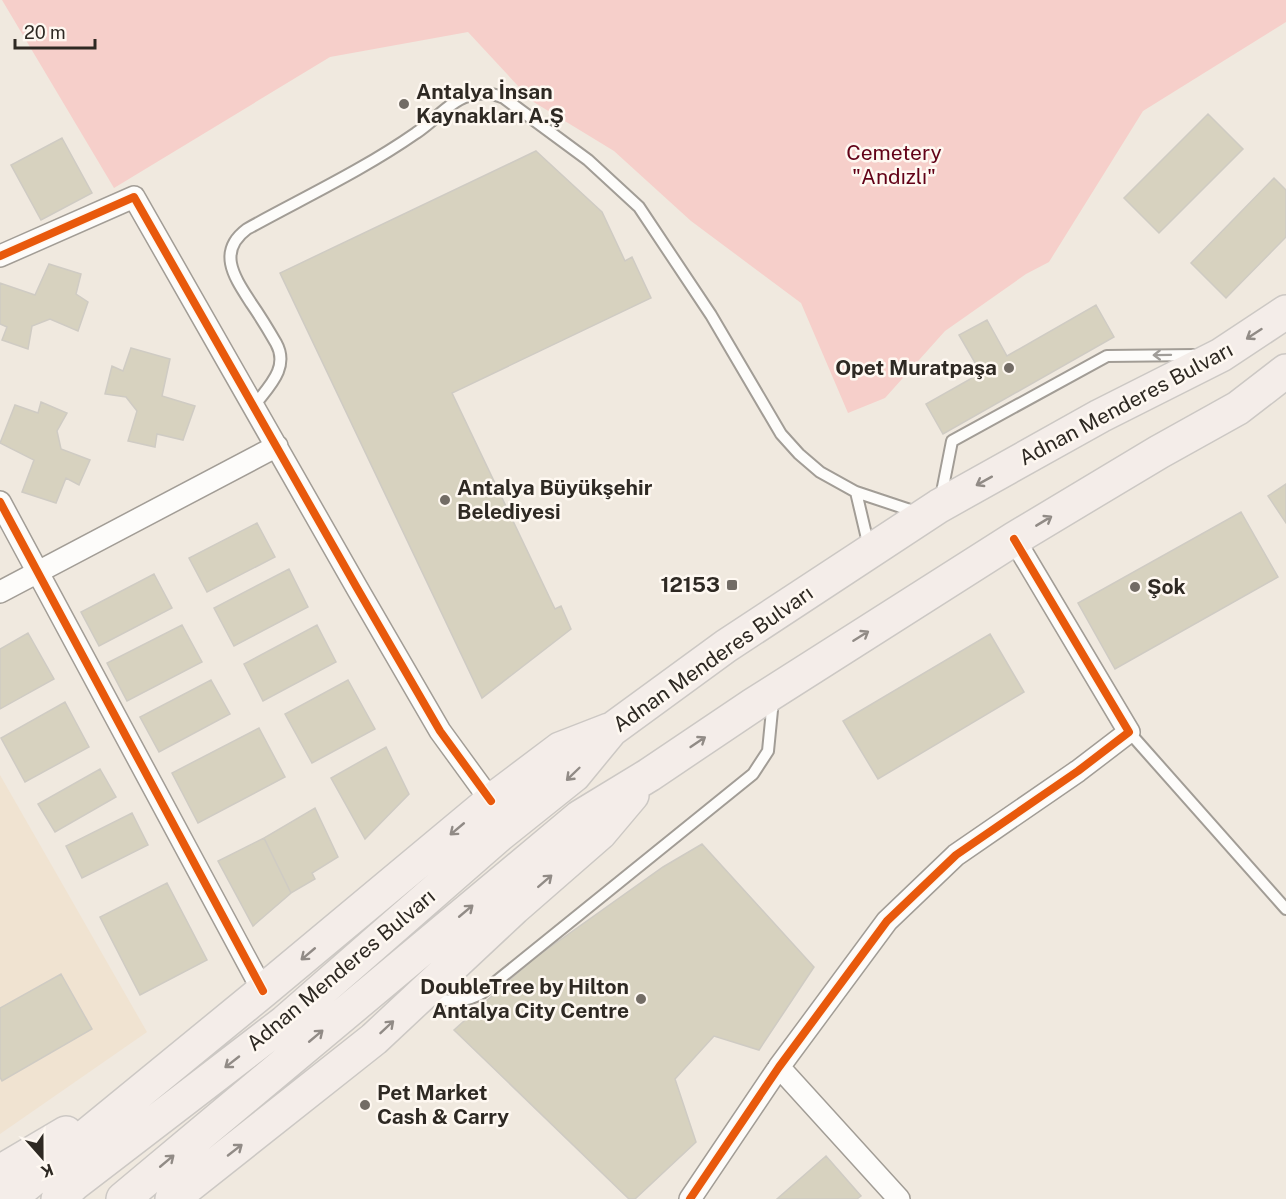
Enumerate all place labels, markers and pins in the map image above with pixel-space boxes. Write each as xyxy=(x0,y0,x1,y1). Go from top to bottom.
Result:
place label: Antalya İnsan Kaynakları A.Ş xyxy=(416,79,564,128)
marker: Antalya İnsan Kaynakları A.Ş xyxy=(397,97,411,111)
place label: Opet Muratpaşa xyxy=(835,355,997,380)
marker: Opet Muratpaşa xyxy=(1002,361,1016,375)
place label: Antalya Büyükşehir Belediyesi xyxy=(457,475,653,524)
marker: Antalya Büyükşehir Belediyesi xyxy=(438,493,452,507)
place label: 12153 xyxy=(661,572,720,597)
place label: Şok xyxy=(1147,574,1186,599)
marker: 12153 xyxy=(725,578,739,592)
marker: Şok xyxy=(1128,580,1142,594)
place label: DoubleTree by Hilton Antalya City Centre xyxy=(420,974,629,1023)
marker: DoubleTree by Hilton Antalya City Centre xyxy=(634,992,648,1006)
place label: Pet Market Cash & Carry xyxy=(377,1080,509,1129)
marker: Pet Market Cash & Carry xyxy=(358,1098,372,1112)

